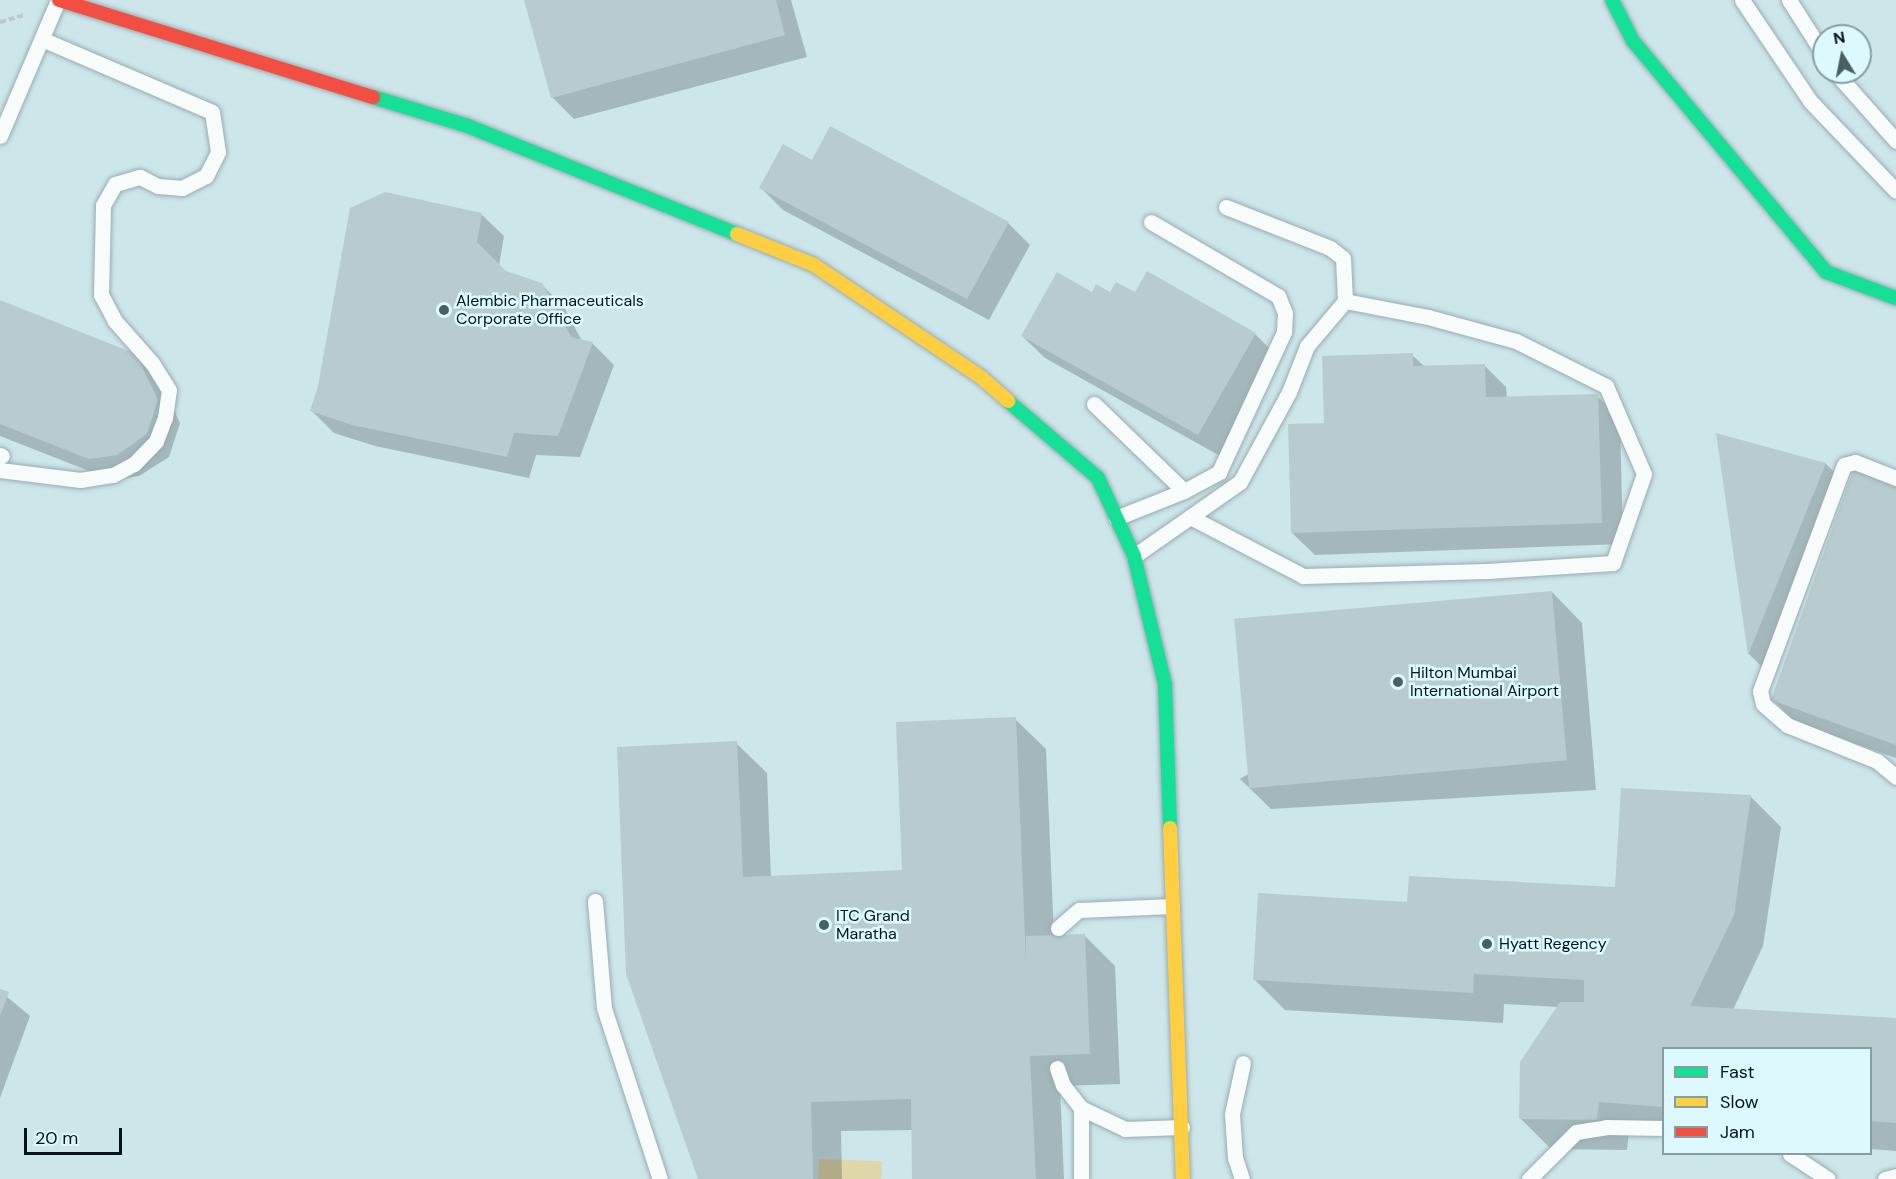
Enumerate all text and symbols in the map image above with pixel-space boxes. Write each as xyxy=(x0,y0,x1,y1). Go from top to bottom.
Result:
north arrow xyxy=(1812,24,1872,84)
text: N xyxy=(1832,26,1847,49)
place label: Alembic Pharmaceuticals Corporate Office xyxy=(456,291,644,329)
marker: Alembic Pharmaceuticals Corporate Office xyxy=(437,303,451,317)
place label: Hilton Mumbai International Airport xyxy=(1410,663,1559,701)
marker: Hilton Mumbai International Airport xyxy=(1391,675,1405,689)
place label: ITC Grand Maratha xyxy=(836,906,910,944)
marker: ITC Grand Maratha xyxy=(817,918,831,932)
place label: Hyatt Regency xyxy=(1499,934,1607,954)
marker: Hyatt Regency xyxy=(1480,937,1494,951)
legend xyxy=(1662,1047,1872,1155)
text: Fast xyxy=(1720,1060,1755,1084)
text: Slow xyxy=(1720,1090,1759,1114)
scale bar xyxy=(27,1116,124,1154)
text: Jam xyxy=(1720,1120,1755,1144)
text: 20 m xyxy=(35,1126,78,1150)

